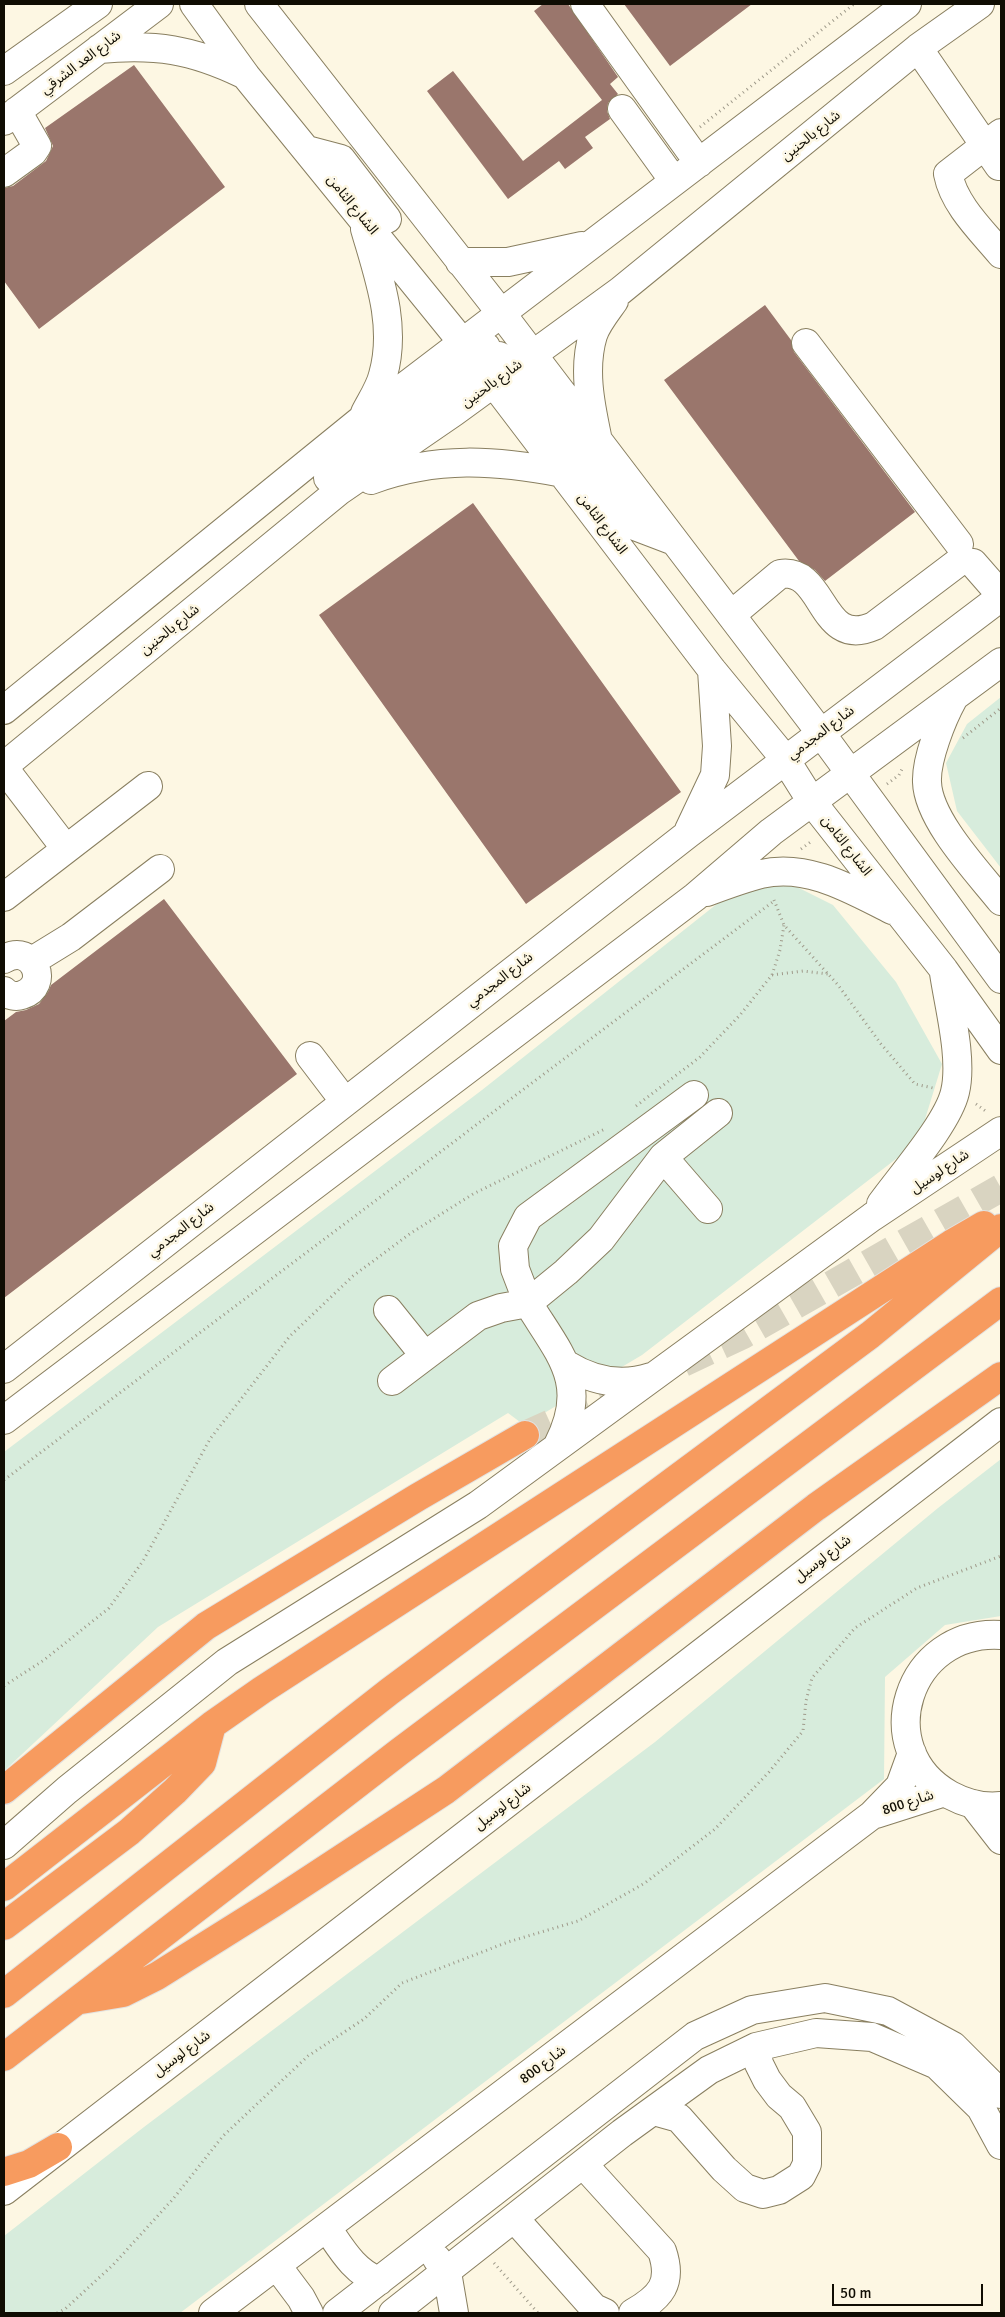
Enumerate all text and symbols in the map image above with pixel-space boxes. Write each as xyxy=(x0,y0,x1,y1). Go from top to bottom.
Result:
street label: شارع العد الشرقي xyxy=(38,27,124,99)
street label: شارع بالحنين xyxy=(778,107,844,165)
street label: الشارع الثامن xyxy=(323,172,381,238)
street label: شارع بالحنين xyxy=(458,356,526,412)
street label: الشارع الثامن xyxy=(574,490,630,558)
street label: شارع بالحنين xyxy=(137,601,203,659)
street label: شارع المجدمي xyxy=(784,702,858,764)
street label: الشارع الثامن xyxy=(817,812,875,880)
street label: شارع المجدمي xyxy=(464,949,536,1011)
street label: شارع لوسيل xyxy=(908,1146,972,1198)
street label: شارع المجدمي xyxy=(145,1199,217,1261)
street label: شارع لوسيل xyxy=(791,1532,855,1586)
street label: شارع لوسيل xyxy=(471,1780,535,1834)
street label: شارع 800 xyxy=(880,1787,936,1819)
street label: شارع لوسيل xyxy=(150,2027,214,2081)
street label: شارع 800 xyxy=(517,2042,569,2088)
scale bar xyxy=(835,2274,986,2306)
text: 50 m xyxy=(840,2284,871,2302)

